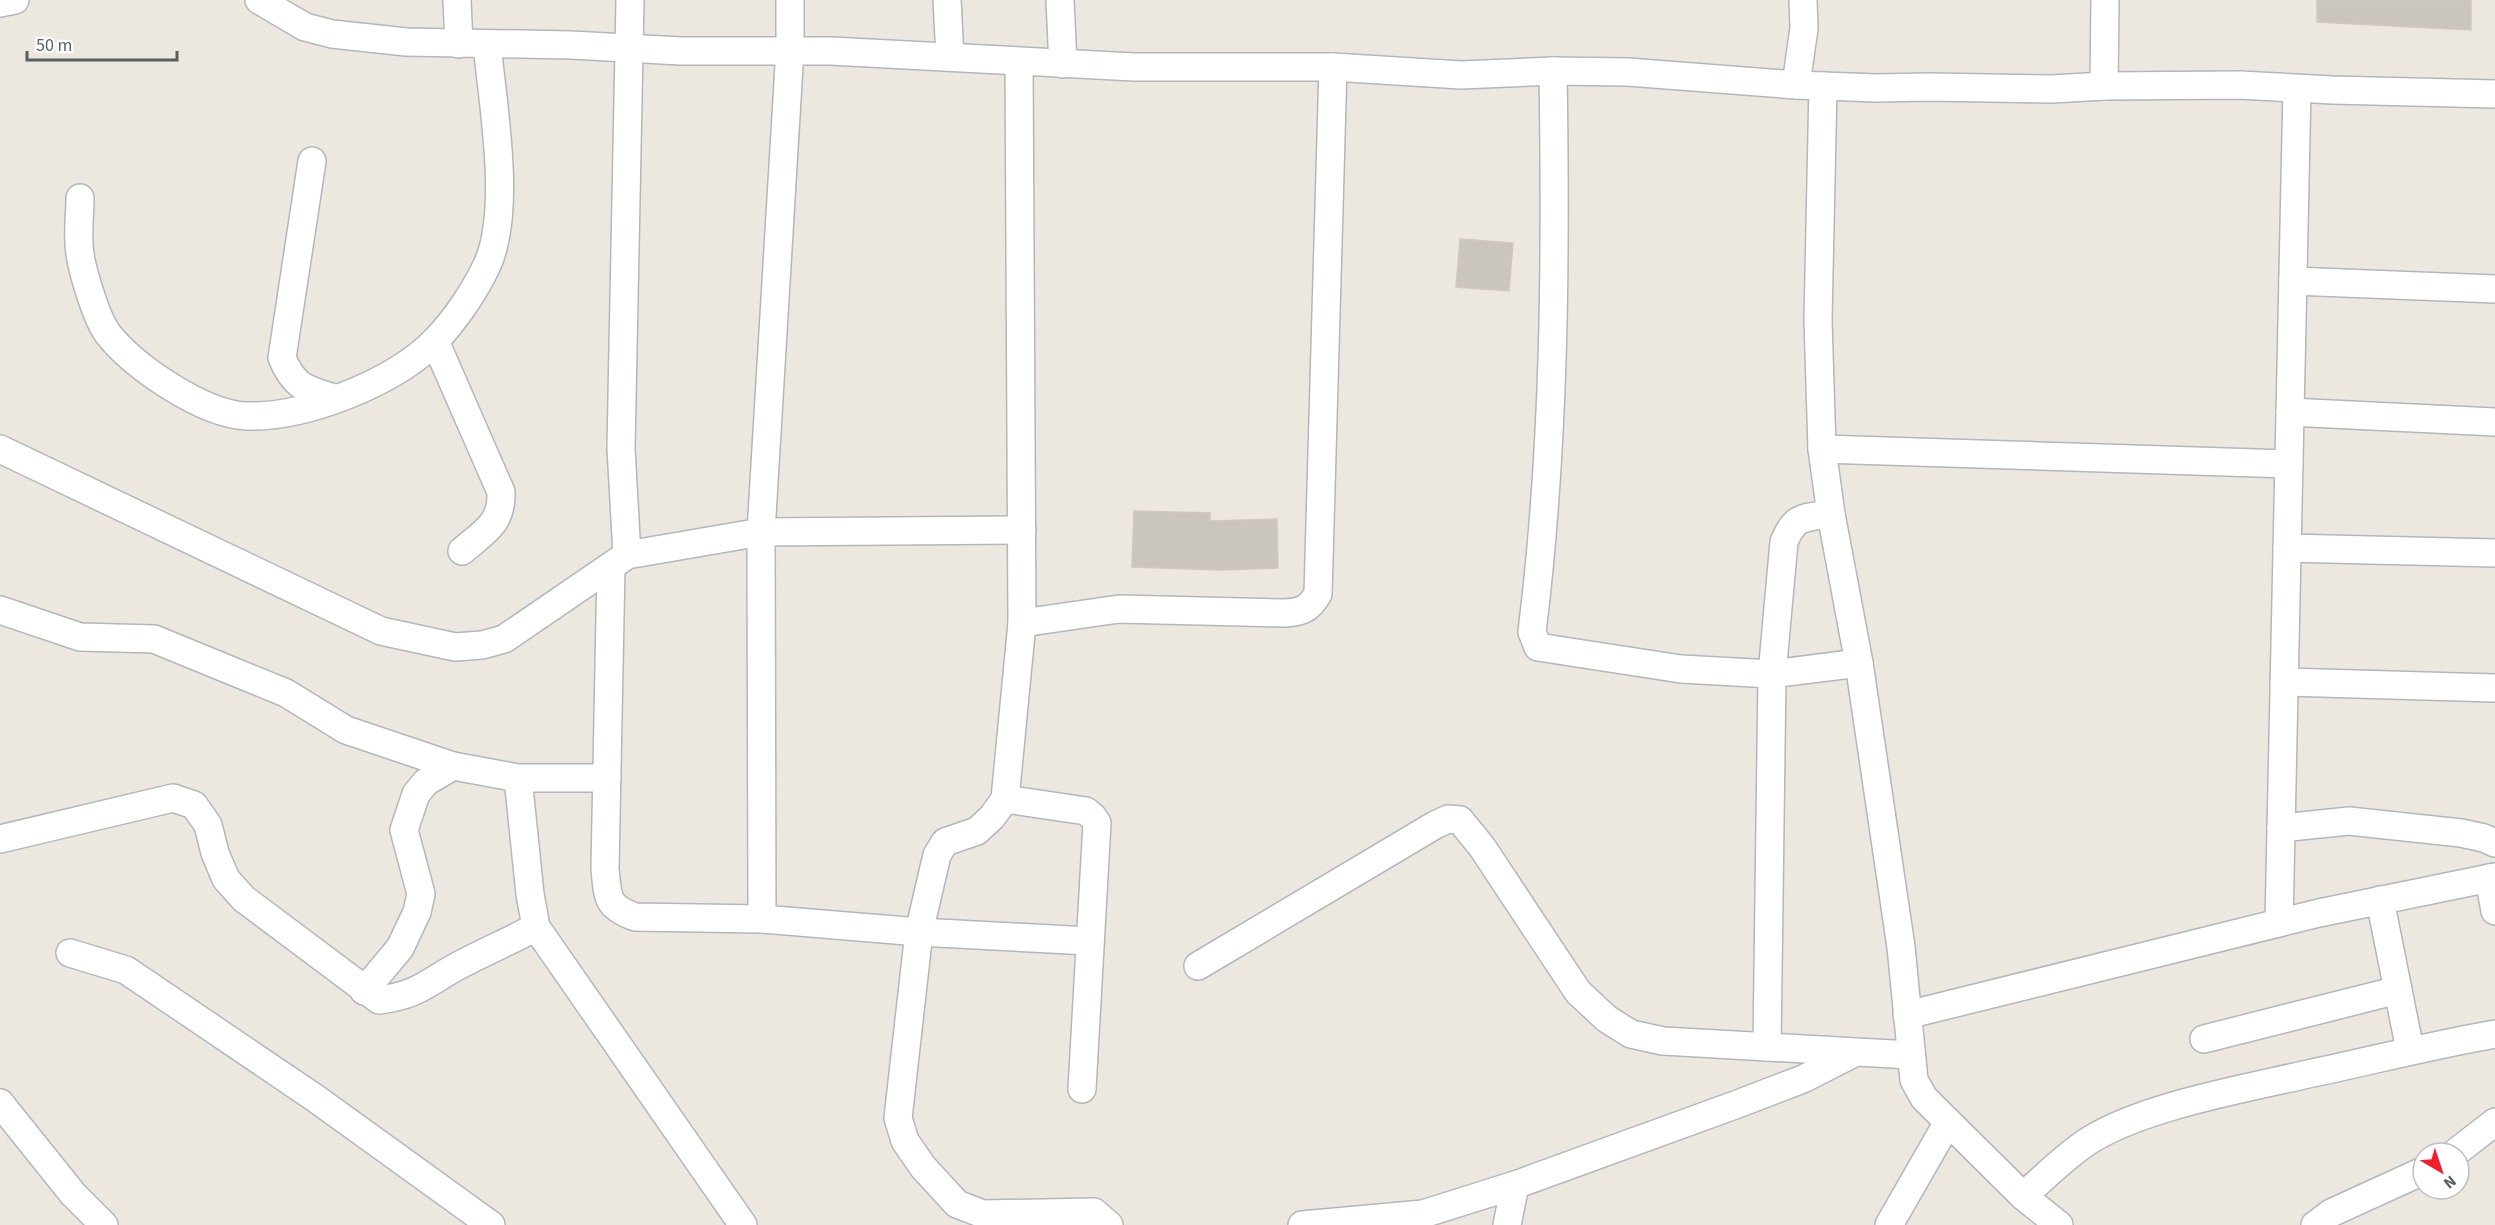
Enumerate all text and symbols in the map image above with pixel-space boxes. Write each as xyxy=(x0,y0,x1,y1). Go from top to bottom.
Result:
scale bar xyxy=(27,24,177,62)
text: 50 m xyxy=(36,33,72,58)
north arrow xyxy=(2411,1141,2471,1201)
text: N xyxy=(2439,1170,2461,1194)

